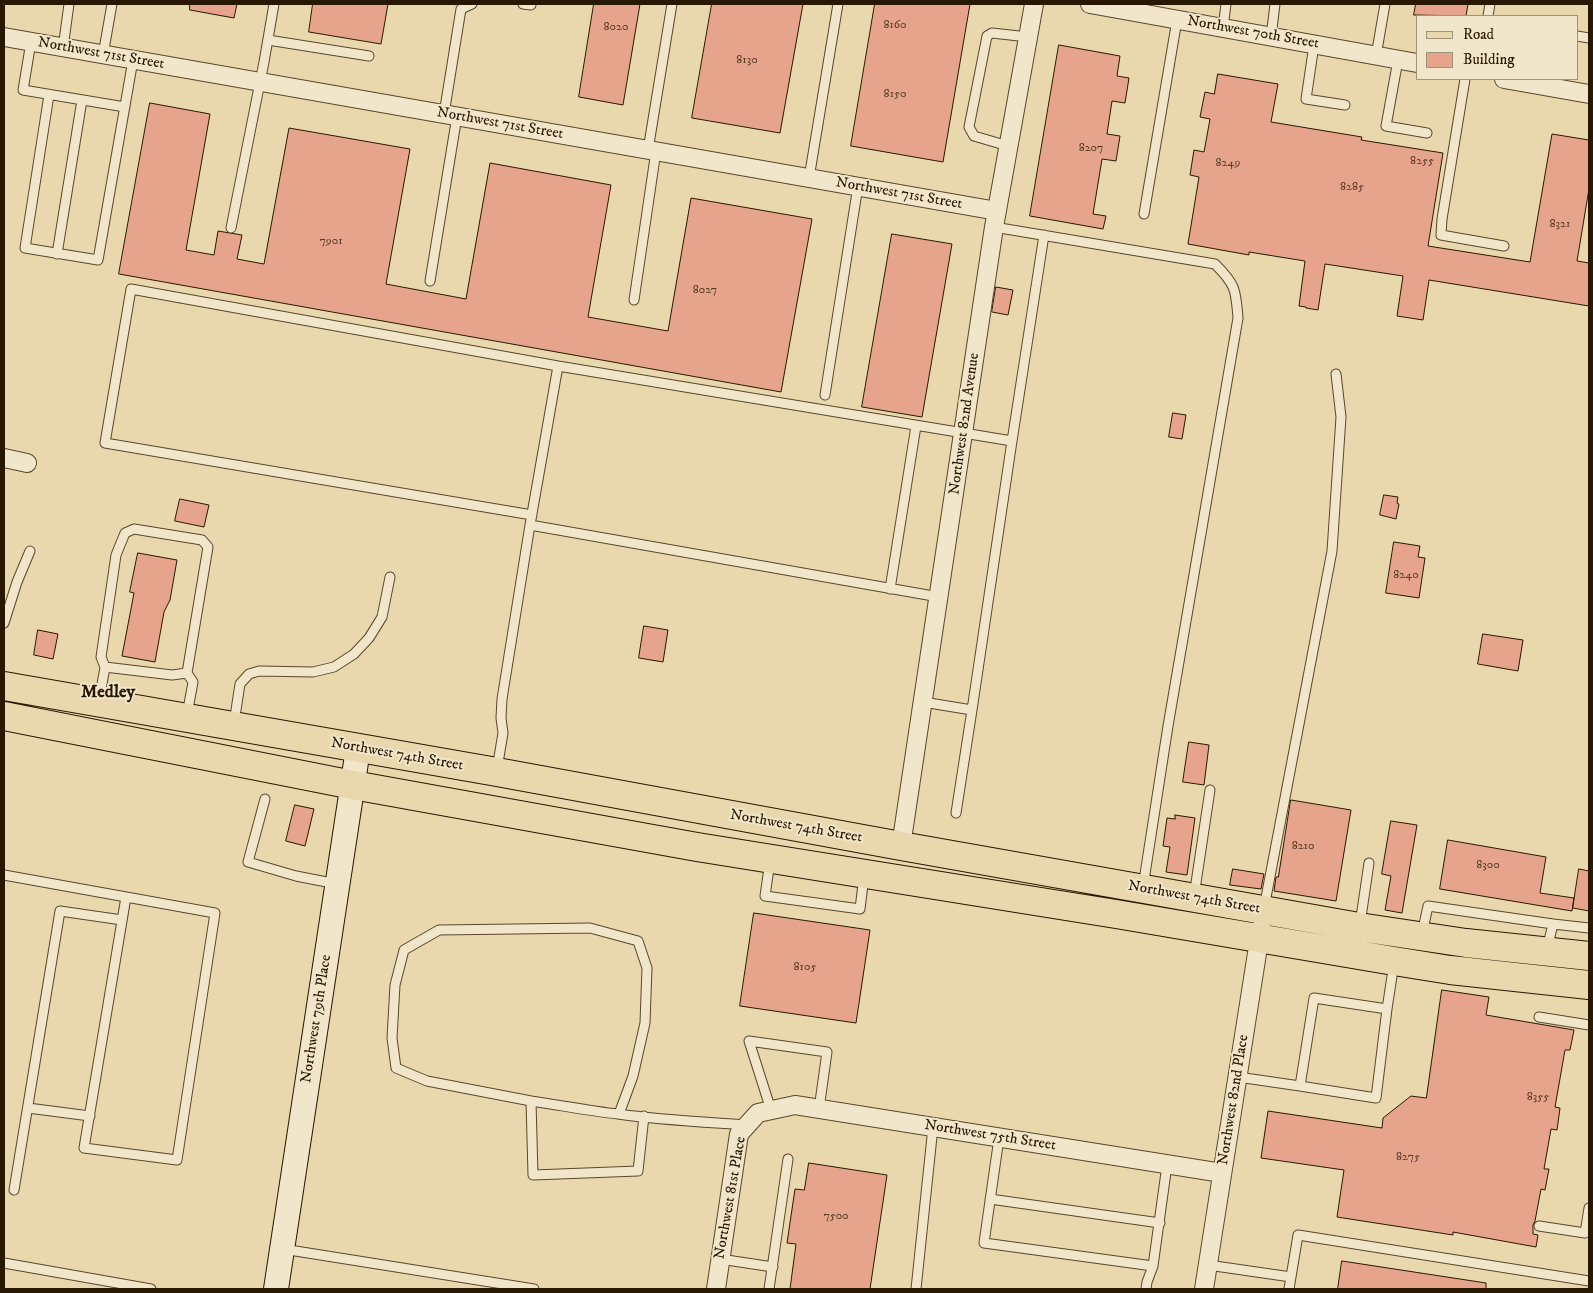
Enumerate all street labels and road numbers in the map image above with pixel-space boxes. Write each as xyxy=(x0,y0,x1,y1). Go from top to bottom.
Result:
street label: Northwest 70th Street xyxy=(1186,13,1320,53)
street label: Northwest 71st Street xyxy=(36,34,166,74)
street label: Northwest 71st Street xyxy=(435,104,565,144)
street label: Northwest 71st Street xyxy=(834,174,964,214)
street label: Northwest 82nd Avenue xyxy=(946,352,984,496)
street label: Northwest 74th Street xyxy=(330,735,464,775)
street label: Northwest 74th Street xyxy=(729,807,863,847)
street label: Northwest 74th Street xyxy=(1127,878,1261,918)
street label: Northwest 79th Place xyxy=(298,954,336,1084)
street label: Northwest 82nd Place xyxy=(1215,1034,1253,1166)
street label: Northwest 75th Street xyxy=(923,1117,1057,1155)
street label: Northwest 81st Place xyxy=(711,1135,751,1261)

